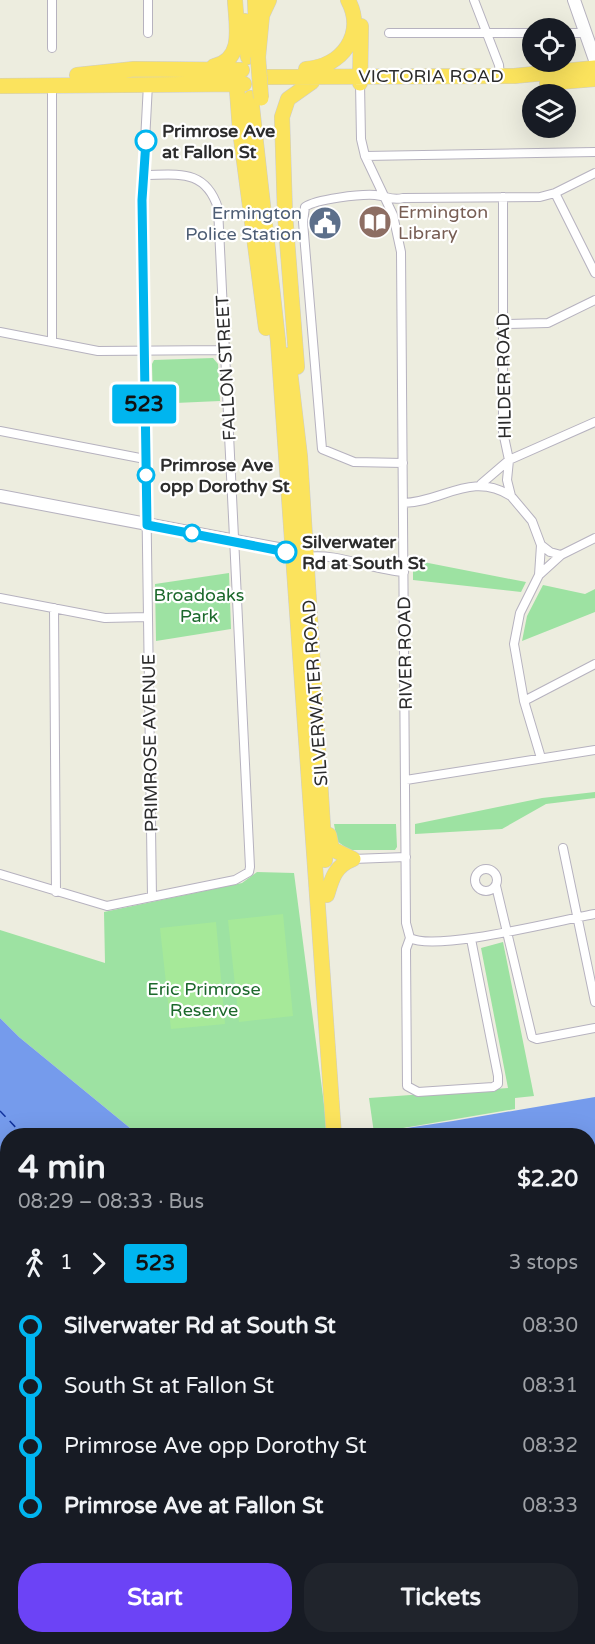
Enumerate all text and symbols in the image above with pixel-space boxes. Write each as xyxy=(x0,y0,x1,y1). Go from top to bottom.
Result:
map controls xyxy=(522,18,576,138)
button: locate xyxy=(522,18,576,72)
street label: VICTORIA ROAD xyxy=(358,65,504,87)
button: layers xyxy=(522,84,576,138)
place label: Primrose Ave at Fallon St xyxy=(162,120,275,163)
marker: Primrose Ave at Fallon St xyxy=(135,130,157,152)
place label: Ermington Library xyxy=(398,201,488,244)
place label: Ermington Police Station xyxy=(185,202,302,245)
library icon: Ermington Library xyxy=(357,204,393,240)
public building icon: Ermington Police Station xyxy=(307,205,343,241)
street label: FALLON STREET xyxy=(211,294,241,442)
street label: HILDER ROAD xyxy=(492,313,516,439)
line badge: 523 xyxy=(110,384,178,424)
text: 523 xyxy=(124,392,164,417)
place label: Primrose Ave opp Dorothy St xyxy=(160,454,290,497)
marker: Primrose Ave opp Dorothy St xyxy=(137,466,155,484)
unlabelled marker xyxy=(183,524,201,542)
place label: Silverwater Rd at South St xyxy=(302,531,426,574)
marker: Silverwater Rd at South St xyxy=(275,541,297,563)
park label: Broadoaks Park xyxy=(154,584,244,627)
street label: RIVER ROAD xyxy=(393,596,417,710)
street label: SILVERWATER ROAD xyxy=(298,599,332,787)
street label: PRIMROSE AVENUE xyxy=(137,654,163,832)
park label: Eric Primrose Reserve xyxy=(147,978,261,1021)
text: 4 min xyxy=(18,1148,106,1187)
text: $2.20 xyxy=(517,1166,578,1192)
text: 08:29 – 08:33 · Bus xyxy=(18,1190,204,1214)
icon: walk xyxy=(18,1247,51,1280)
icon: forward xyxy=(82,1247,115,1280)
text: 1 xyxy=(60,1251,73,1275)
text: 523 xyxy=(136,1251,175,1276)
text: 3 stops xyxy=(509,1251,578,1275)
text: Silverwater Rd at South St xyxy=(64,1313,336,1339)
text: 08:30 xyxy=(523,1314,578,1338)
text: South St at Fallon St xyxy=(64,1373,274,1399)
text: 08:31 xyxy=(523,1374,578,1398)
text: Primrose Ave opp Dorothy St xyxy=(64,1433,367,1459)
text: 08:32 xyxy=(523,1434,578,1458)
text: Primrose Ave at Fallon St xyxy=(64,1493,323,1519)
text: 08:33 xyxy=(523,1494,578,1518)
button: Start xyxy=(18,1563,292,1632)
button: Tickets xyxy=(304,1563,578,1632)

